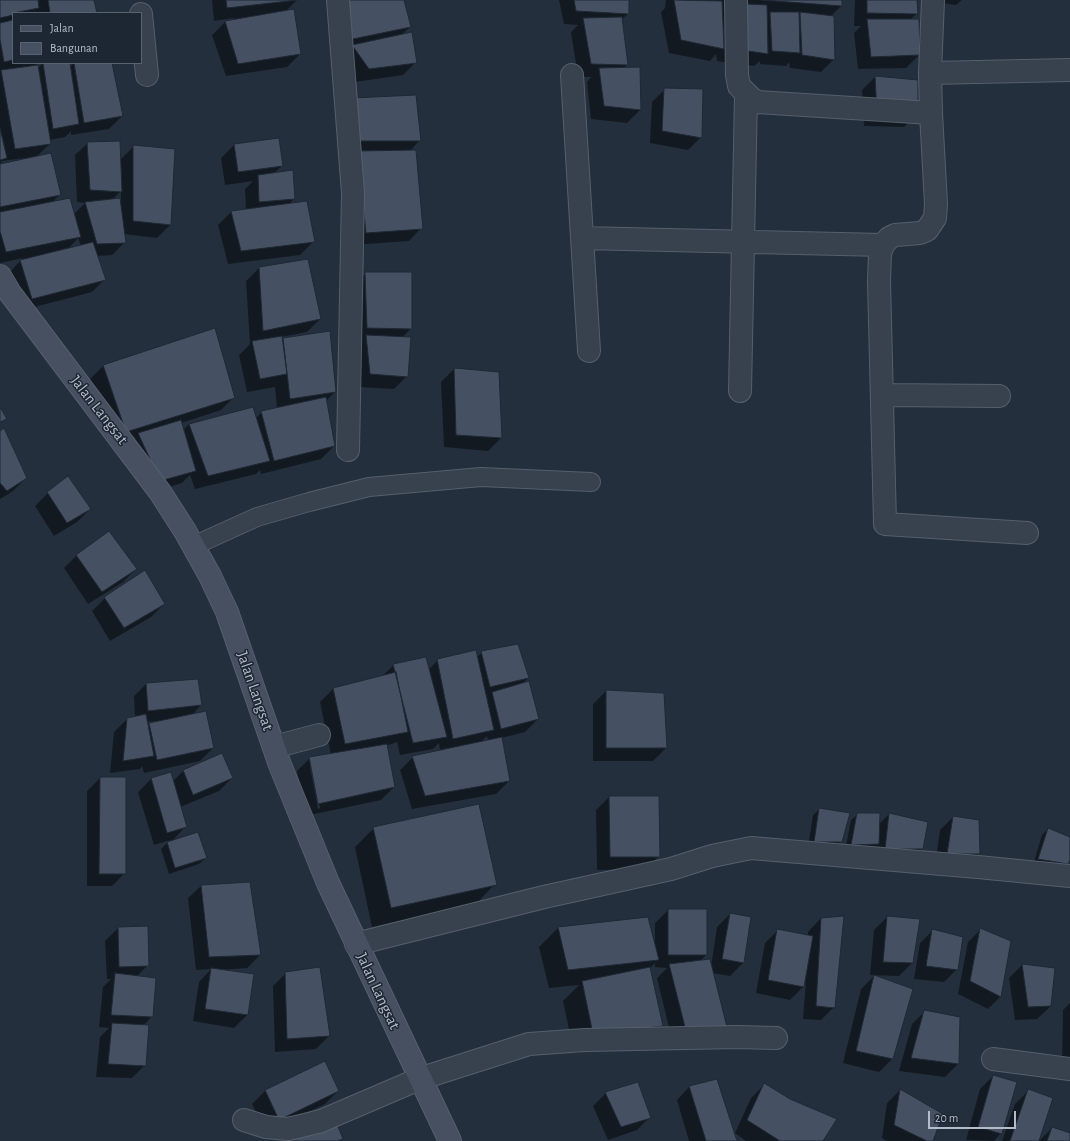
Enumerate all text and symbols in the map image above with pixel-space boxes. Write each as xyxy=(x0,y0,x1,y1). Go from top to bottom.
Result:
legend xyxy=(12,12,142,64)
text: Jalan xyxy=(50,22,74,34)
text: Bangunan xyxy=(50,42,98,54)
street label: Jalan Langsat xyxy=(66,372,132,448)
street label: Jalan Langsat xyxy=(232,649,278,733)
street label: Jalan Langsat xyxy=(352,950,404,1032)
scale bar xyxy=(930,1103,1018,1129)
text: 20 m xyxy=(935,1112,958,1124)

